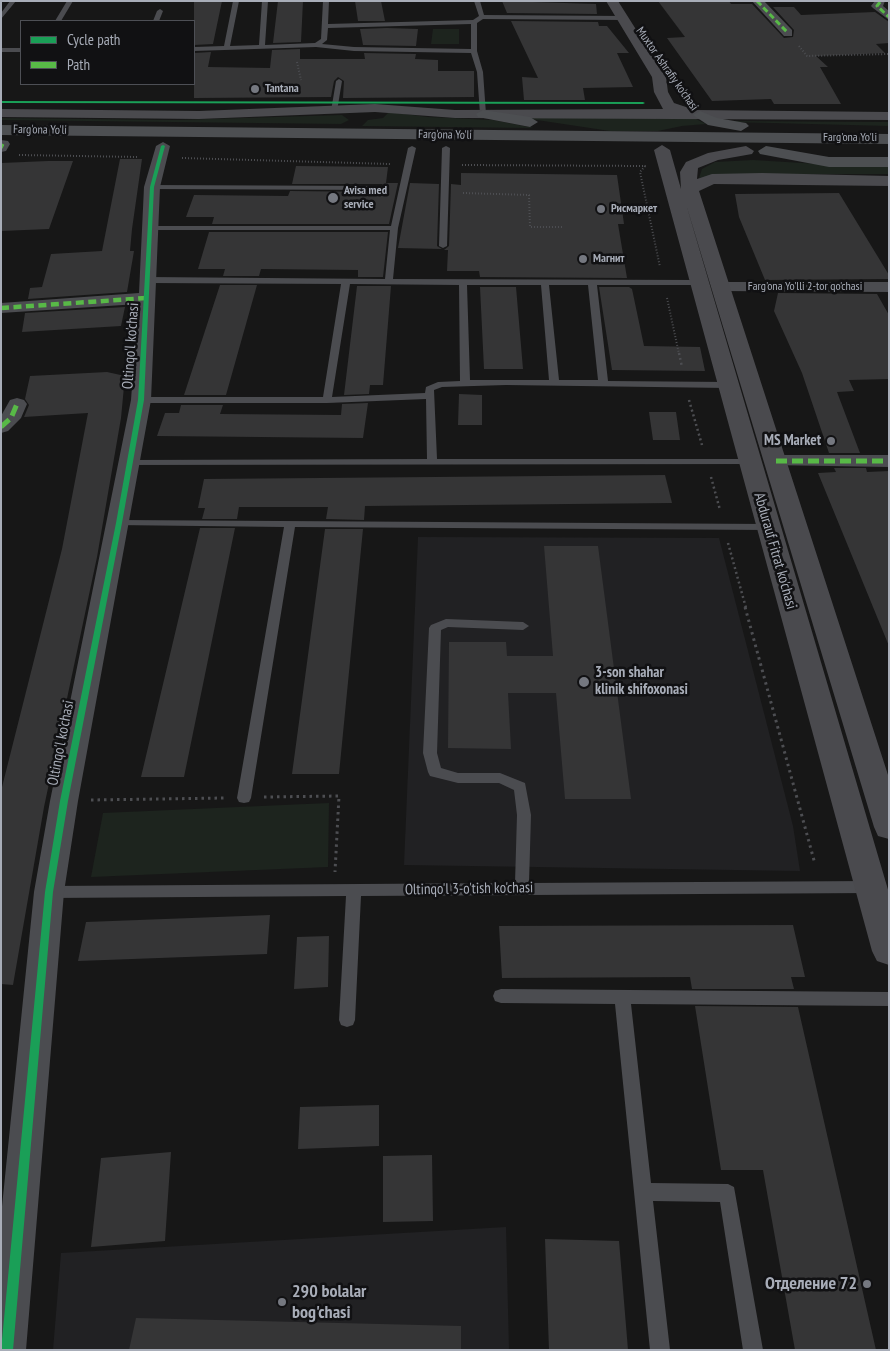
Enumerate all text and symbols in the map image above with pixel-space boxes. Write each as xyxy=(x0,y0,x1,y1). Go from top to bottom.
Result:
legend xyxy=(20,20,195,85)
street label: Muxtor Ashrafiy ko'chasi xyxy=(633,24,701,114)
text: Cycle path xyxy=(67,30,120,49)
text: Path xyxy=(67,55,90,74)
place label: Tantana xyxy=(265,82,299,96)
marker: Tantana xyxy=(249,83,261,95)
street label: Farg'ona Yo'li xyxy=(13,122,67,138)
street label: Farg'ona Yo'li xyxy=(418,127,472,143)
street label: Farg'ona Yo'li xyxy=(823,131,877,145)
place label: Avisa med service xyxy=(344,184,387,212)
marker: Avisa med service xyxy=(326,191,340,205)
place label: Рисмаркет xyxy=(611,202,657,216)
marker: Рисмаркет xyxy=(595,203,607,215)
place label: Магнит xyxy=(593,252,624,266)
marker: Магнит xyxy=(577,253,589,265)
street label: Farg'ona Yo'lli 2-tor qo'chasi xyxy=(748,280,862,294)
street label: Oltinqo'l ko'chasi xyxy=(119,302,143,390)
place label: MS Market xyxy=(764,432,821,450)
marker: MS Market xyxy=(825,435,837,447)
street label: Abdurauf Fitrat ko'chasi xyxy=(750,491,800,611)
place label: 3-son shahar klinik shifoxonasi xyxy=(595,664,688,699)
marker: 3-son shahar klinik shifoxonasi xyxy=(577,675,591,689)
street label: Oltinqo'l ko'chasi xyxy=(44,699,78,787)
street label: Oltinqo'l 3-o'tish ko'chasi xyxy=(405,879,533,899)
place label: Отделение 72 xyxy=(765,1273,857,1295)
marker: Отделение 72 xyxy=(861,1278,873,1290)
place label: 290 bolalar bog'chasi xyxy=(292,1281,366,1324)
marker: 290 bolalar bog'chasi xyxy=(276,1296,288,1308)

